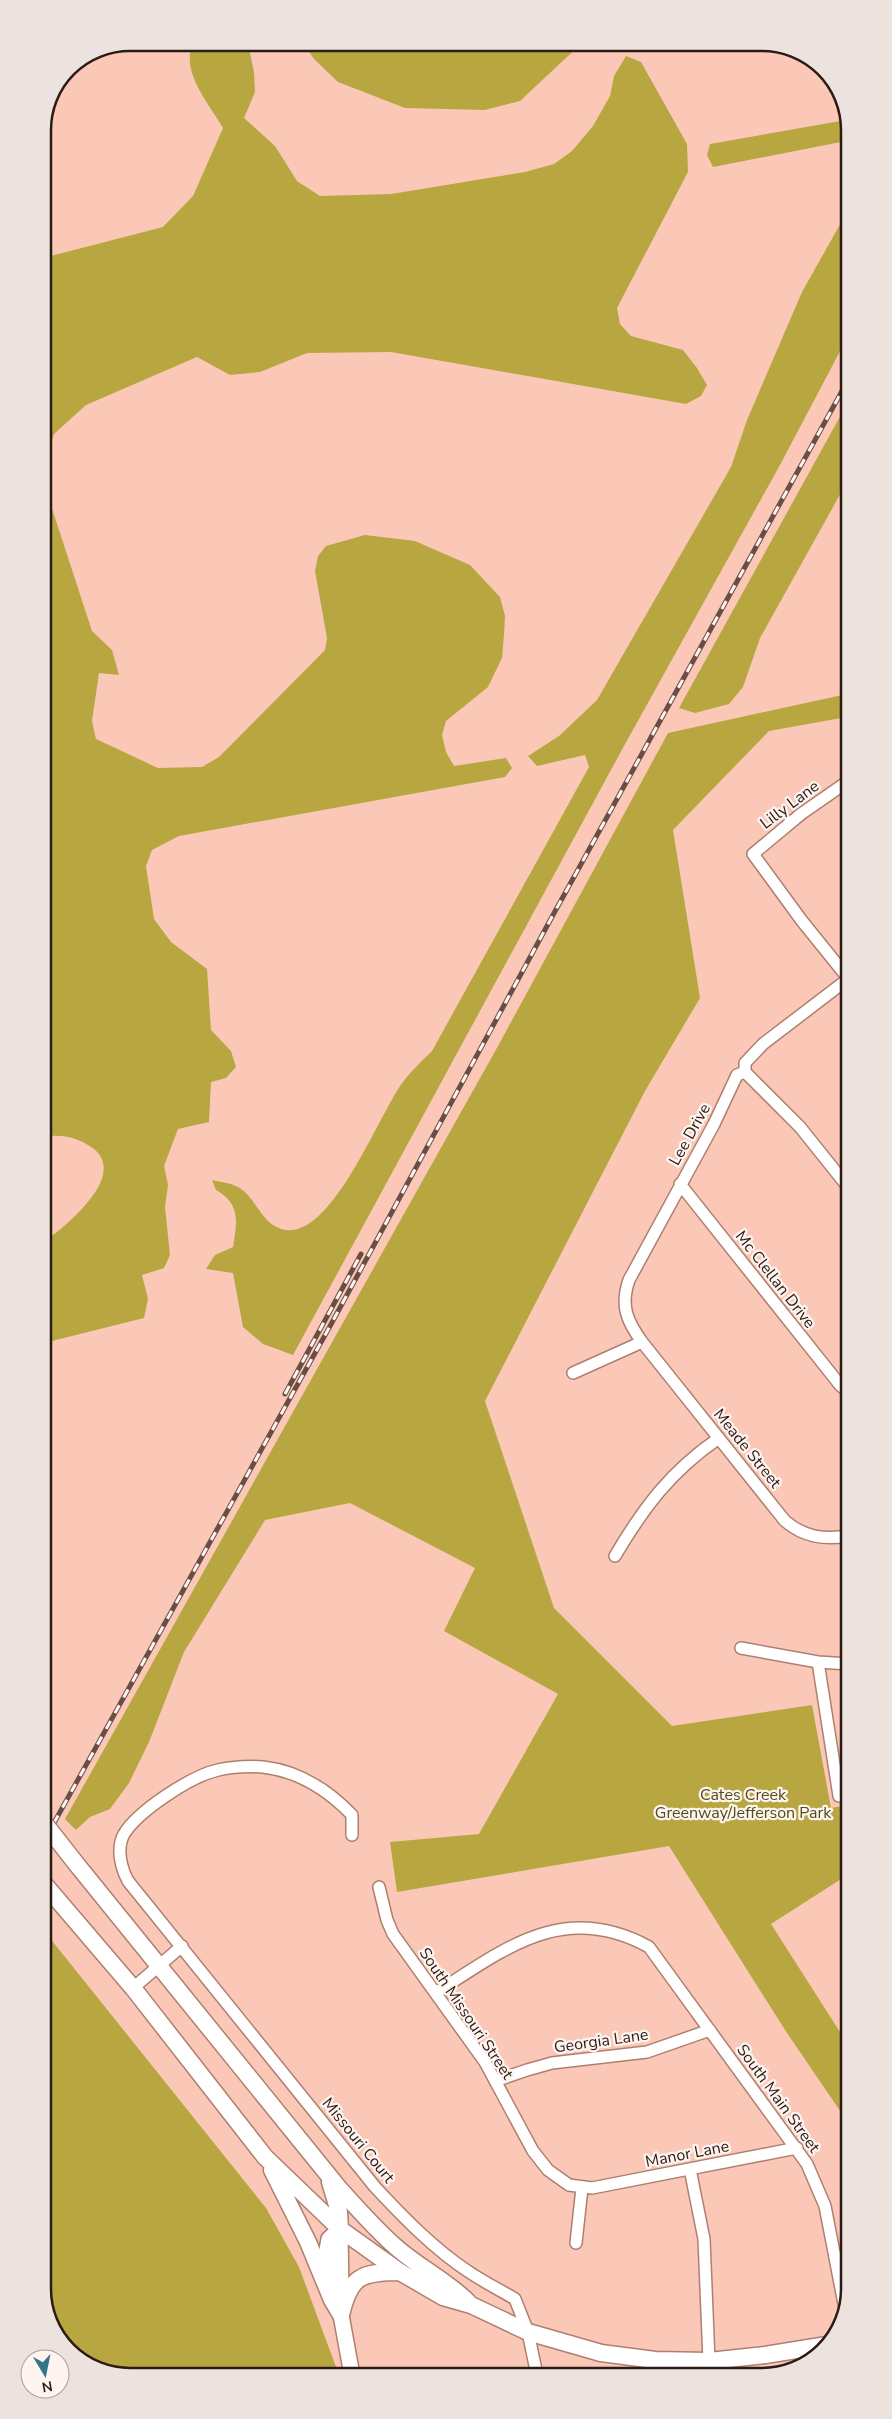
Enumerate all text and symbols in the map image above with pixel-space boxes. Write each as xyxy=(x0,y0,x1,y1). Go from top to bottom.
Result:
street label: Lilly Lane xyxy=(756,775,824,834)
street label: Lee Drive xyxy=(664,1100,716,1169)
street label: Mc Clellan Drive xyxy=(730,1226,820,1333)
street label: Meade Street xyxy=(708,1404,786,1493)
park label: Cates Creek Greenway/Jefferson Park xyxy=(655,1784,832,1824)
street label: South Missouri Street xyxy=(414,1943,519,2084)
street label: Georgia Lane xyxy=(553,2023,650,2059)
street label: South Main Street xyxy=(731,2040,825,2158)
street label: Missouri Court xyxy=(317,2093,400,2188)
street label: Manor Lane xyxy=(643,2135,731,2173)
north arrow xyxy=(20,2349,70,2399)
text: N xyxy=(40,2376,54,2397)

